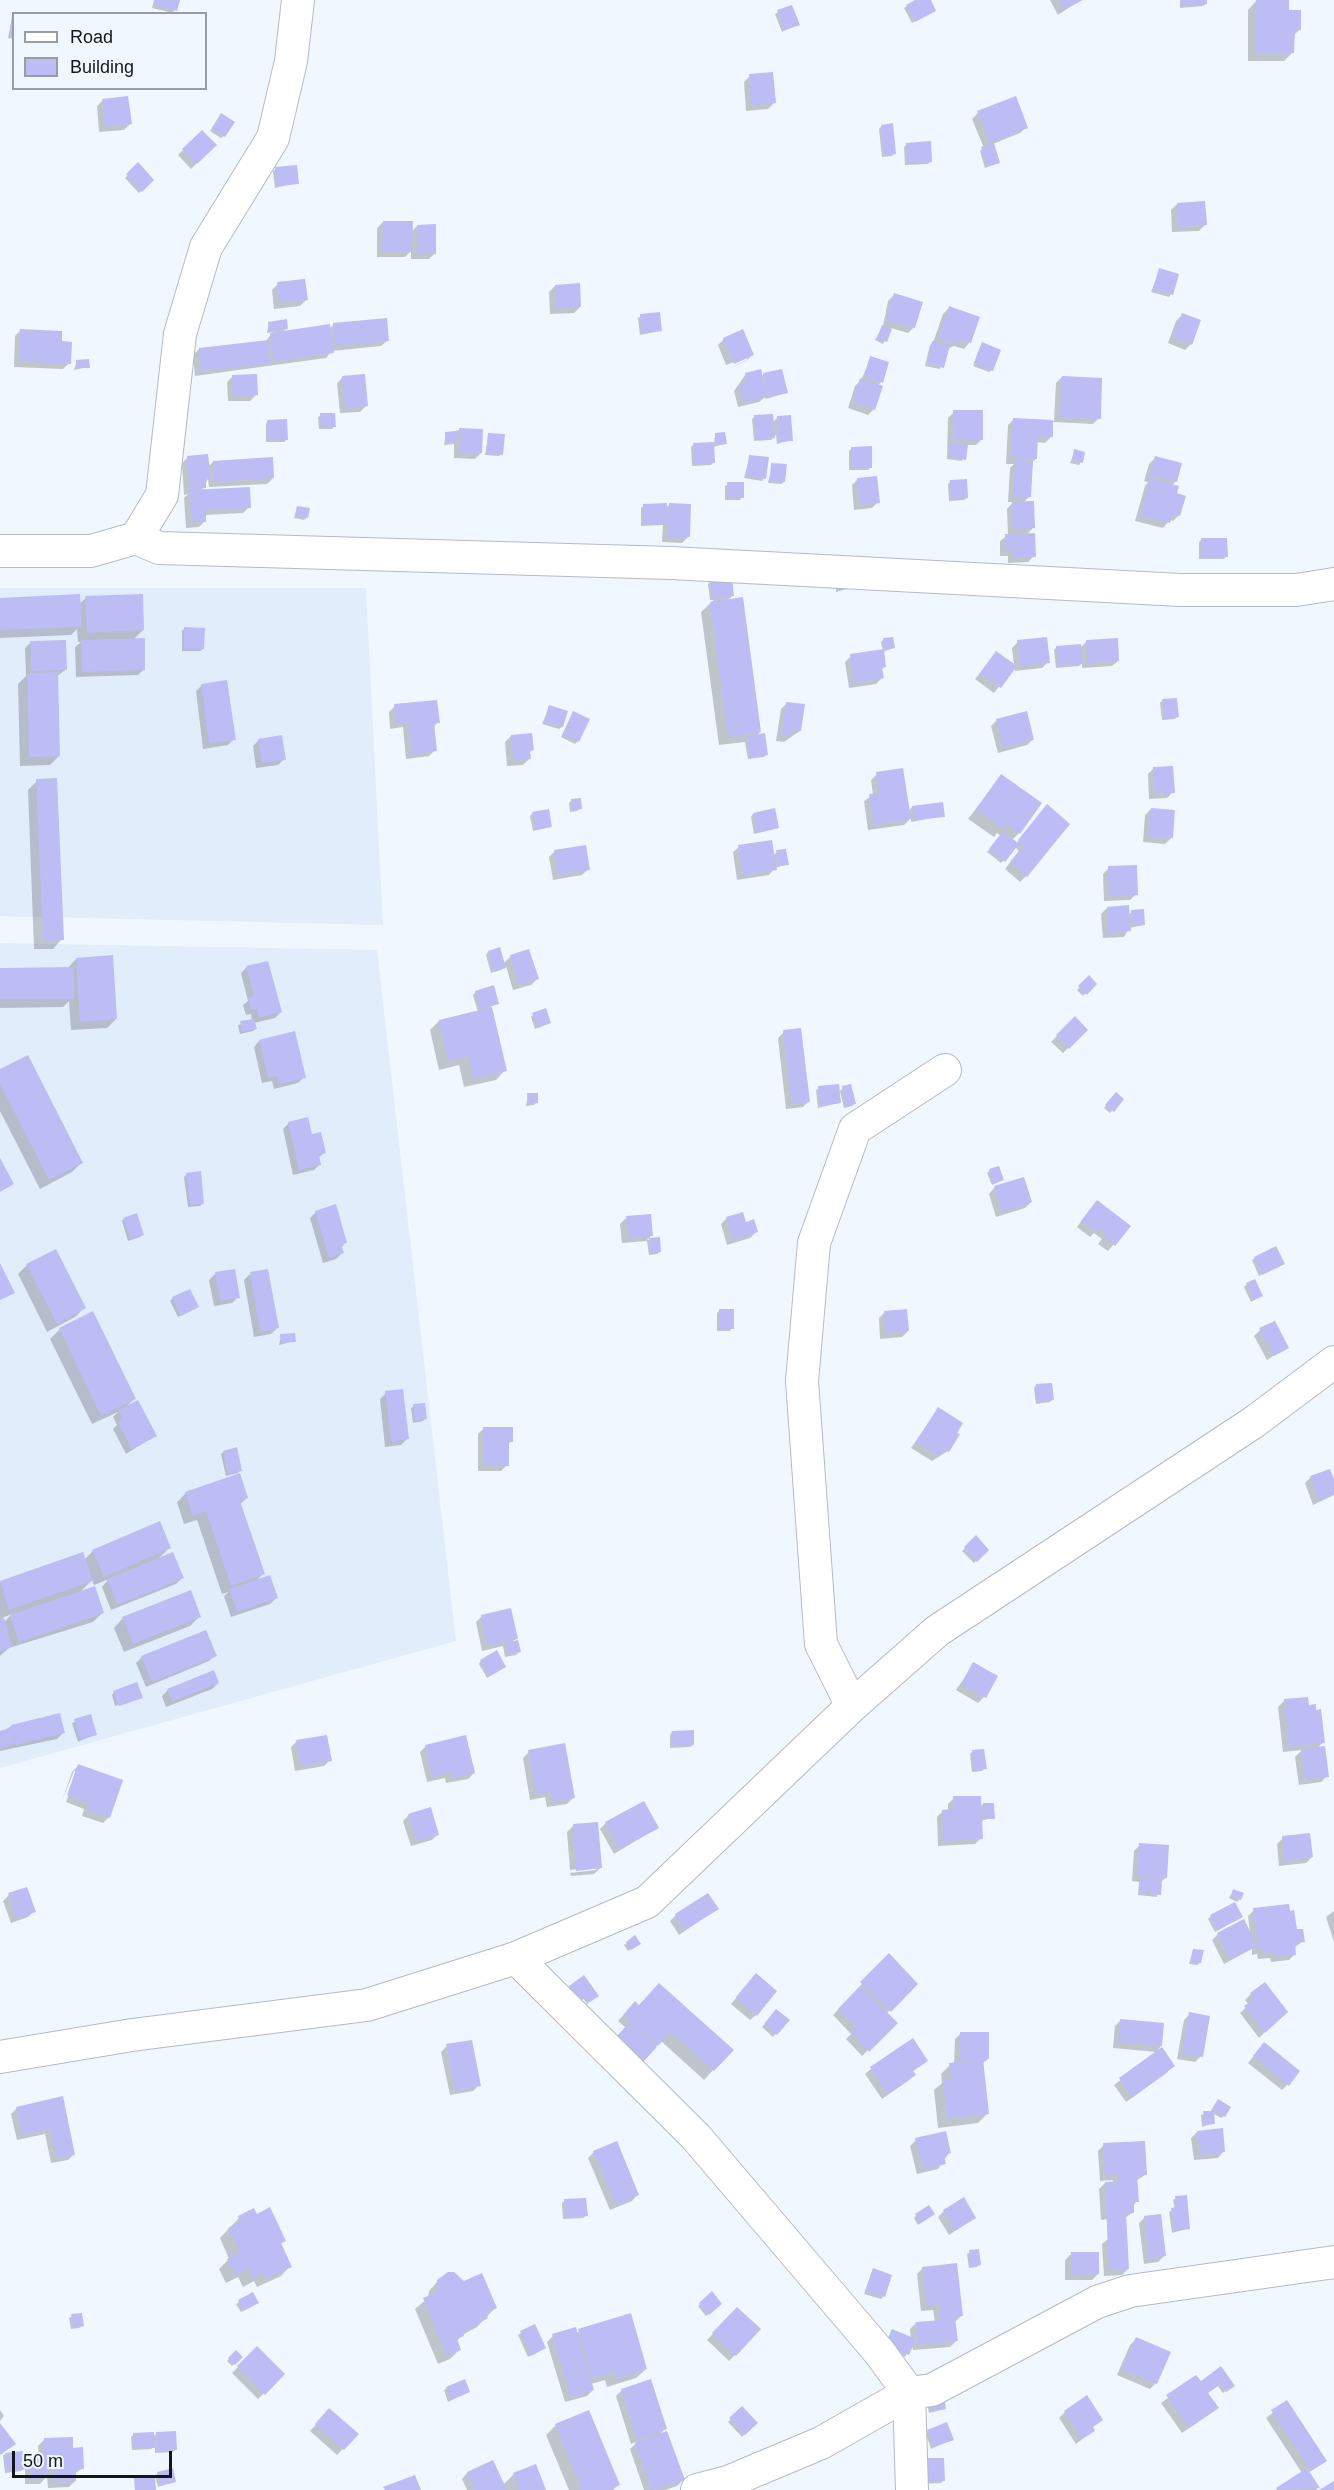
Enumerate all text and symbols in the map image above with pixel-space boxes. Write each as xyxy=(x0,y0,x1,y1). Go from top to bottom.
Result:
legend xyxy=(12,12,207,90)
text: Road xyxy=(70,27,113,47)
text: Building xyxy=(70,57,134,77)
scale bar xyxy=(15,2439,176,2477)
text: 50 m xyxy=(23,2451,63,2471)

